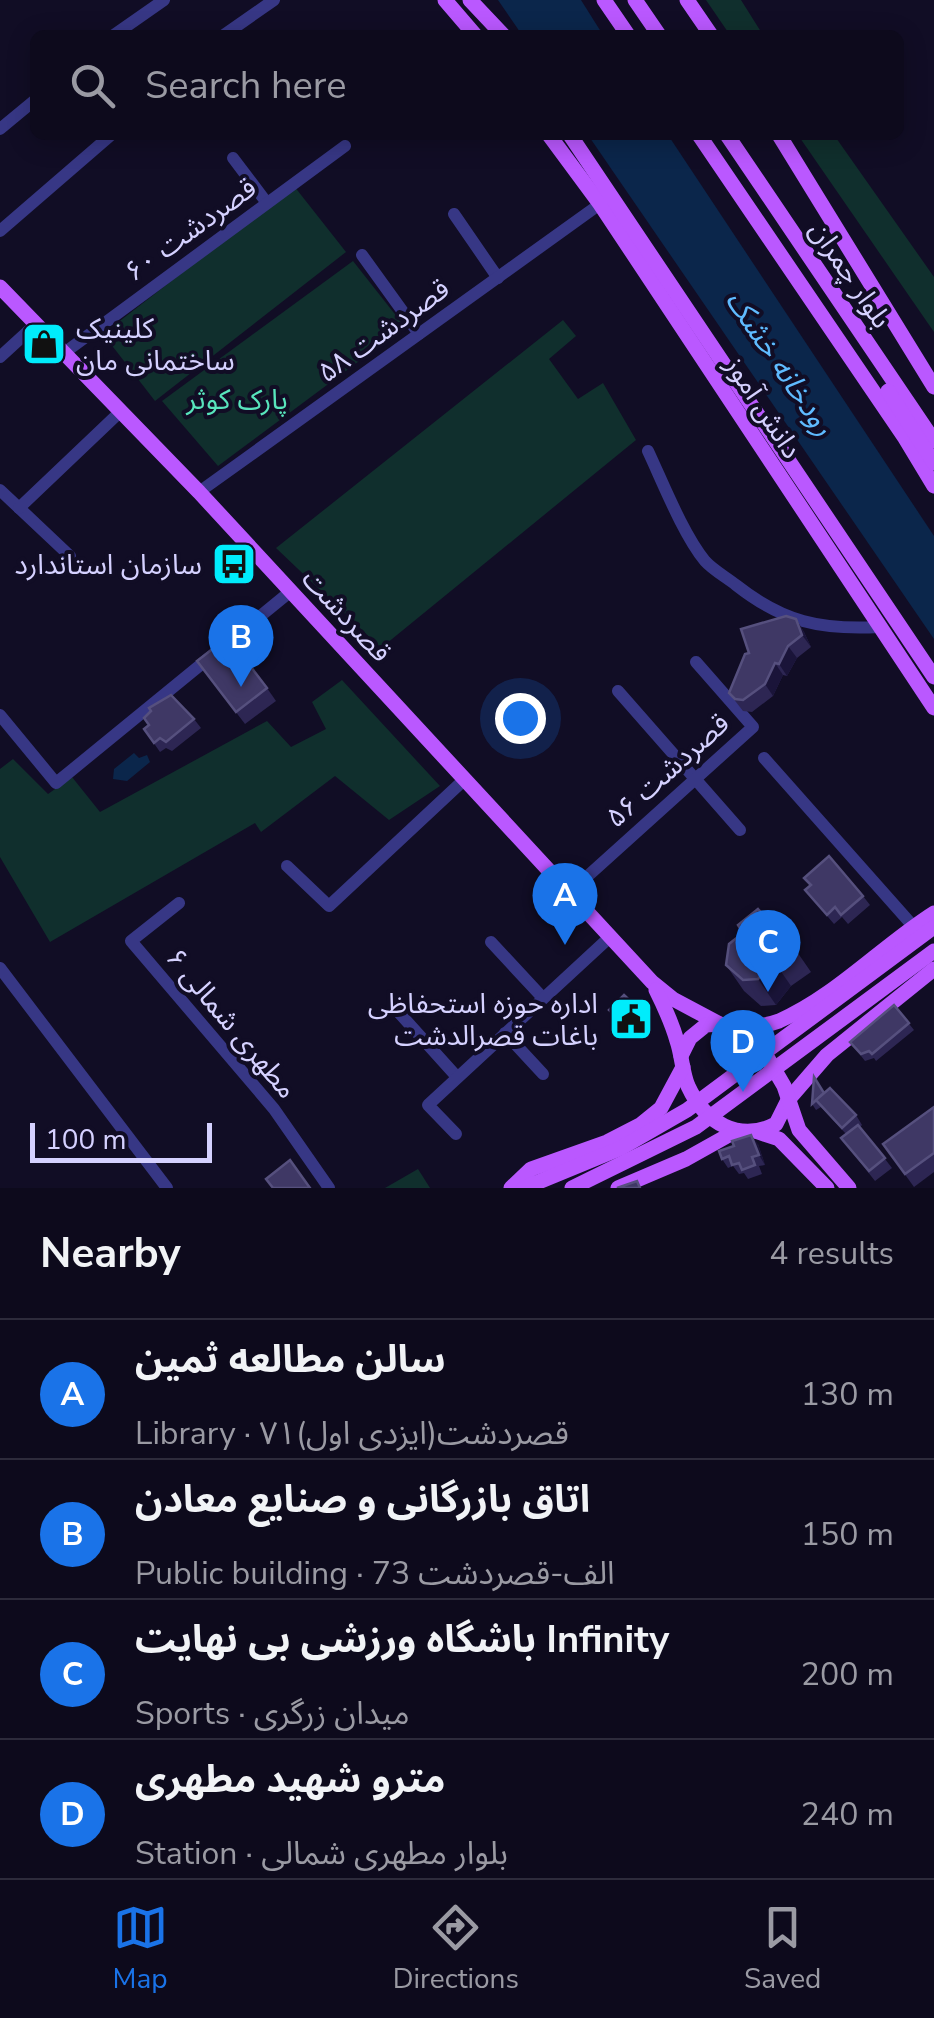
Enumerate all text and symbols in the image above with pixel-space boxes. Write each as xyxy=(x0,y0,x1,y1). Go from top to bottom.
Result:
search box xyxy=(30,30,904,140)
icon: search xyxy=(65,58,120,113)
text: Search here xyxy=(145,60,346,111)
street label: ۶۰ قصردشت xyxy=(117,169,264,291)
street label: بلوار چمران xyxy=(800,213,900,336)
street label: قصردشت ۵۸ xyxy=(310,270,457,392)
water label: رودخانه خشک xyxy=(716,282,844,444)
place label: کلینیک ساختمانی مان xyxy=(76,310,235,380)
shop icon: کلینیک ساختمانی مان xyxy=(21,321,67,367)
street label: دانش آموز xyxy=(715,348,810,466)
park label: پارک کوثر xyxy=(185,381,288,419)
bus stop icon: سازمان استاندارد xyxy=(211,541,257,587)
place label: سازمان استاندارد xyxy=(14,546,202,584)
street label: قصردشت xyxy=(293,561,399,671)
pin: B xyxy=(208,604,274,687)
your location xyxy=(495,693,546,744)
street label: ۵۶ قصردشت xyxy=(598,705,738,837)
pin: A xyxy=(532,862,598,945)
pin: C xyxy=(736,910,800,992)
street label: ۶ مطهری شمالی xyxy=(157,940,305,1107)
place label: اداره حوزه استحفاظی باغات قصرالدشت xyxy=(368,985,598,1055)
public building icon: اداره حوزه استحفاظی باغات قصرالدشت xyxy=(608,996,654,1042)
pin: D xyxy=(710,1010,776,1092)
scale bar xyxy=(30,1118,212,1162)
text: 100 m xyxy=(45,1121,127,1159)
text: Nearby xyxy=(40,1225,181,1282)
text: 4 results xyxy=(769,1232,894,1275)
text: سالن مطالعه ثمین xyxy=(135,1334,446,1385)
text: A xyxy=(61,1373,84,1416)
text: 130 m xyxy=(801,1373,894,1416)
text: Library · ۷۱قصردشت(ایزدی اول) xyxy=(135,1412,569,1455)
text: اتاق بازرگانی و صنایع معادن xyxy=(135,1474,590,1525)
text: B xyxy=(61,1513,84,1556)
text: 150 m xyxy=(801,1513,894,1556)
text: Public building · 73 الف-قصردشت xyxy=(135,1552,615,1595)
text: باشگاه ورزشی بی نهایت Infinity xyxy=(135,1614,669,1665)
text: C xyxy=(62,1653,83,1696)
text: 200 m xyxy=(801,1653,894,1696)
text: Sports · میدان زرگری xyxy=(135,1692,410,1735)
text: مترو شهید مطهری xyxy=(135,1754,445,1805)
text: D xyxy=(60,1793,85,1836)
text: 240 m xyxy=(801,1793,894,1836)
text: Station · بلوار مطهرى شمالى xyxy=(135,1832,508,1875)
tab: Map xyxy=(113,1900,168,1998)
tab: Directions xyxy=(393,1900,519,1998)
tab: Saved xyxy=(744,1900,821,1998)

